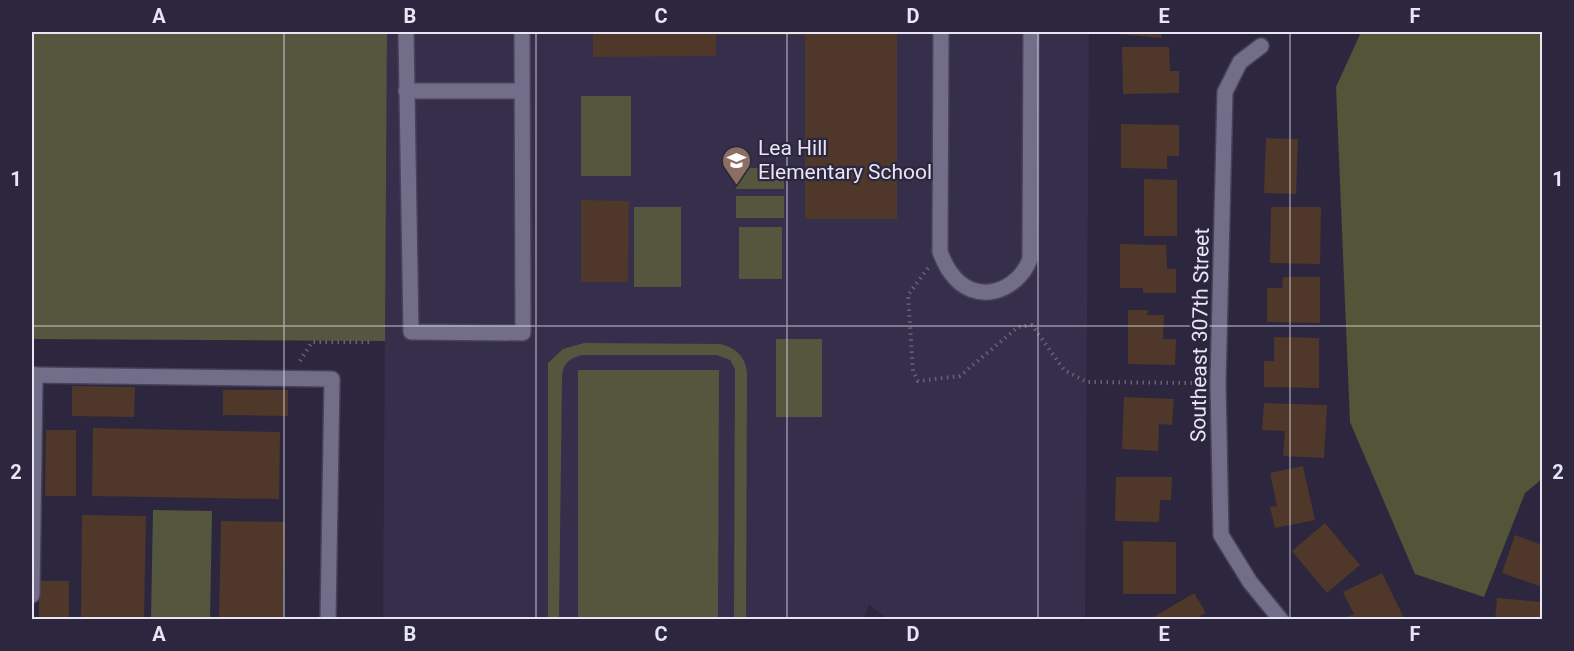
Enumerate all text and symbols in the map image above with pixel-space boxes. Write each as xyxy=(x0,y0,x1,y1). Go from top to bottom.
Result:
text: A xyxy=(152,4,166,28)
text: B xyxy=(404,4,416,28)
text: C xyxy=(654,4,668,28)
text: D xyxy=(907,4,920,28)
text: E xyxy=(1158,4,1170,28)
text: F xyxy=(1410,4,1421,28)
place label: Lea Hill Elementary School xyxy=(758,136,932,184)
school or university icon: Lea Hill Elementary School xyxy=(721,144,753,186)
text: 1 xyxy=(10,167,22,191)
text: 1 xyxy=(1552,167,1564,191)
street label: Southeast 307th Street xyxy=(1186,227,1214,442)
text: 2 xyxy=(10,460,22,484)
text: 2 xyxy=(1552,460,1564,484)
text: A xyxy=(152,622,166,646)
text: B xyxy=(404,622,416,646)
text: C xyxy=(654,622,668,646)
text: D xyxy=(907,622,920,646)
text: E xyxy=(1158,622,1170,646)
text: F xyxy=(1410,622,1421,646)

